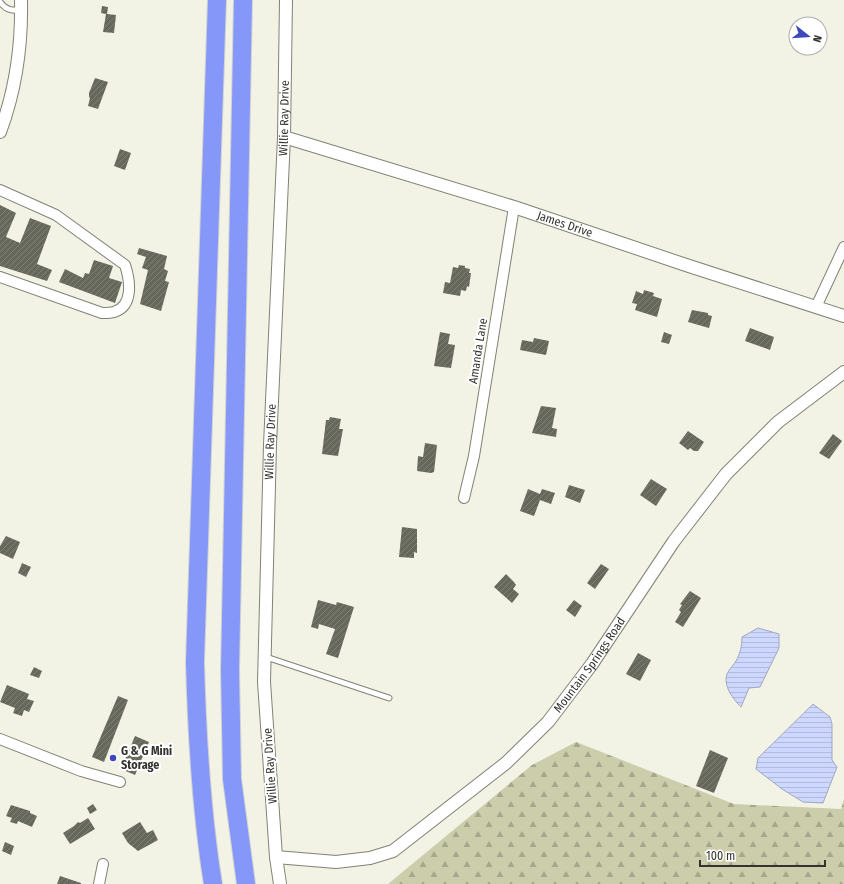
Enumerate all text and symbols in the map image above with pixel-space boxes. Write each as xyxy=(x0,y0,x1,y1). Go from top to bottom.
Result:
north arrow xyxy=(788,16,828,56)
text: N xyxy=(810,34,824,44)
street label: Willie Ray Drive xyxy=(276,80,292,156)
street label: James Drive xyxy=(535,208,594,240)
street label: Amanda Lane xyxy=(466,317,490,385)
street label: Willie Ray Drive xyxy=(262,403,279,480)
street label: Mountain Springs Road xyxy=(551,615,628,715)
street label: Willie Ray Drive xyxy=(260,728,280,804)
place label: G & G Mini Storage xyxy=(121,744,172,772)
marker: G & G Mini Storage xyxy=(108,753,118,763)
scale bar xyxy=(700,842,825,868)
text: 100 m xyxy=(706,849,735,863)

